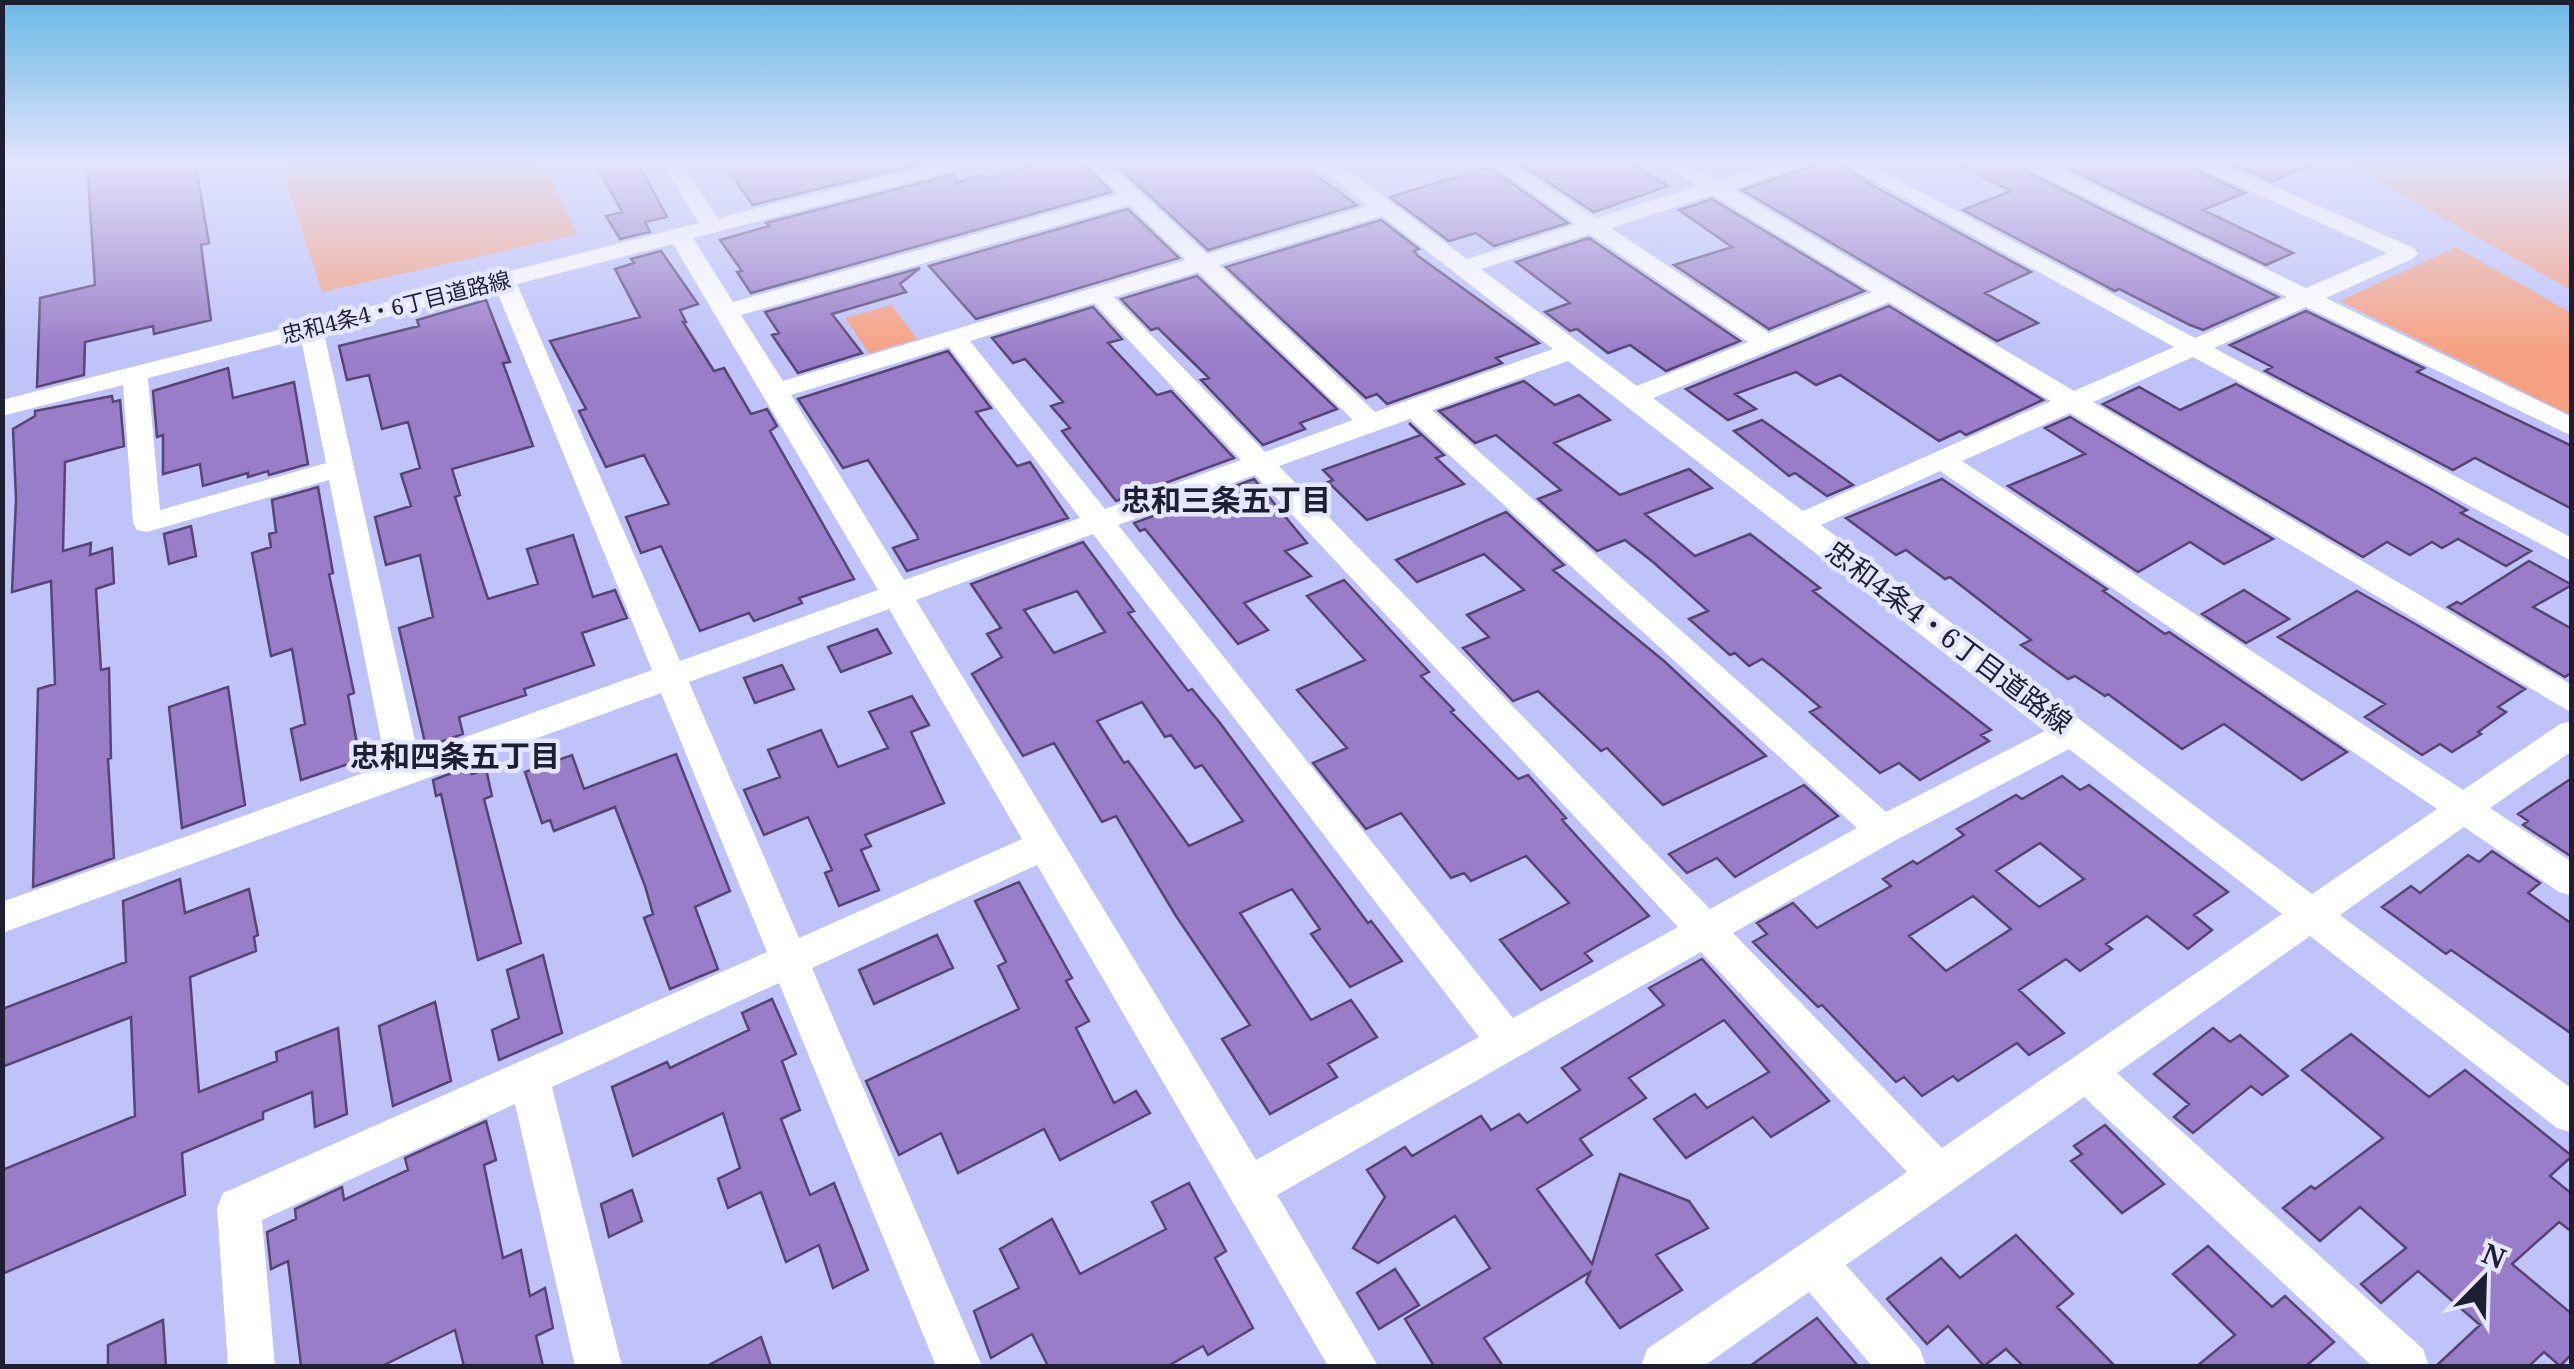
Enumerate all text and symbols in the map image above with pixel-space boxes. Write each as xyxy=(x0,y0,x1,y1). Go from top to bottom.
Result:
street label: 忠和4条4・6丁目道路線 xyxy=(278,263,513,349)
district label: 忠和三条五丁目 xyxy=(1121,479,1331,520)
street label: 忠和4条4・6丁目道路線 xyxy=(1819,531,2080,741)
district label: 忠和四条五丁目 xyxy=(350,735,560,776)
north arrow xyxy=(2434,1229,2534,1329)
text: N xyxy=(2477,1233,2512,1277)

